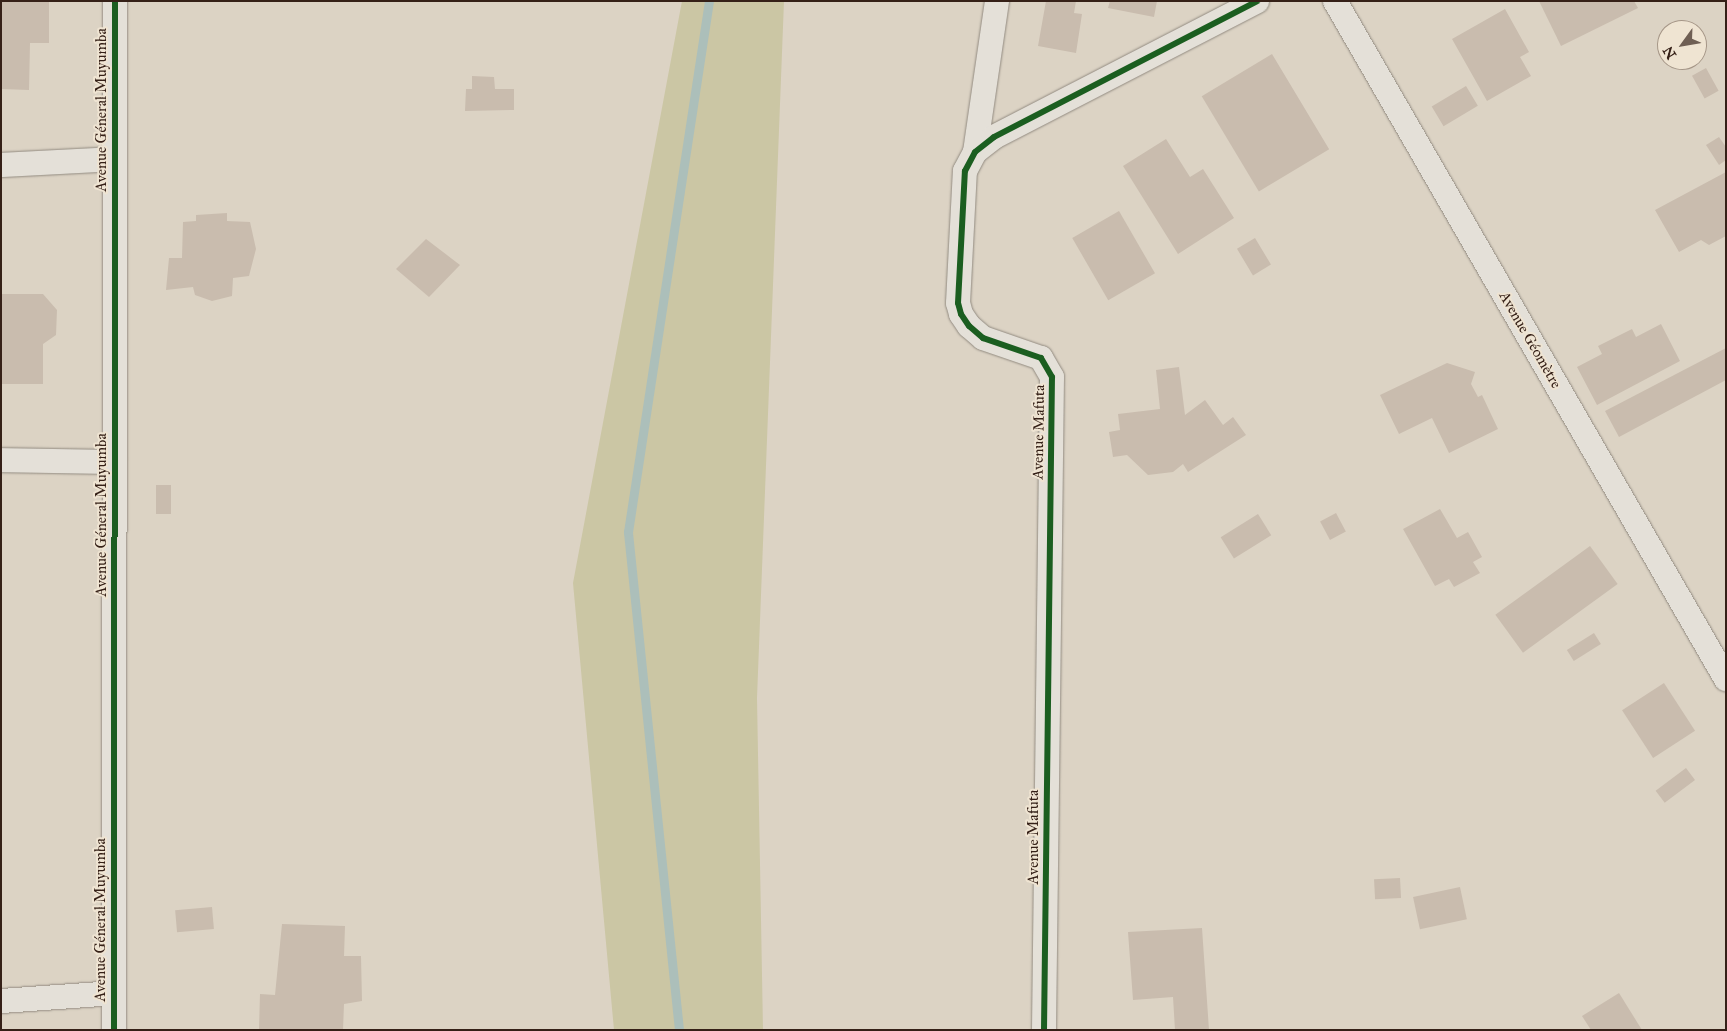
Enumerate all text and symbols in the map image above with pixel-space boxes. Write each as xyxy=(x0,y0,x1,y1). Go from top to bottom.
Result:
north arrow xyxy=(1657,20,1707,70)
street label: Avenue Géneral Muyumba xyxy=(93,28,111,192)
text: N xyxy=(1659,43,1680,62)
street label: Avenue Géomètre xyxy=(1495,288,1565,392)
street label: Avenue Mafuta xyxy=(1029,384,1049,480)
street label: Avenue Géneral Muyumba xyxy=(93,433,111,597)
street label: Avenue Mafuta xyxy=(1025,790,1043,884)
street label: Avenue Géneral Muyumba xyxy=(92,838,110,1002)

